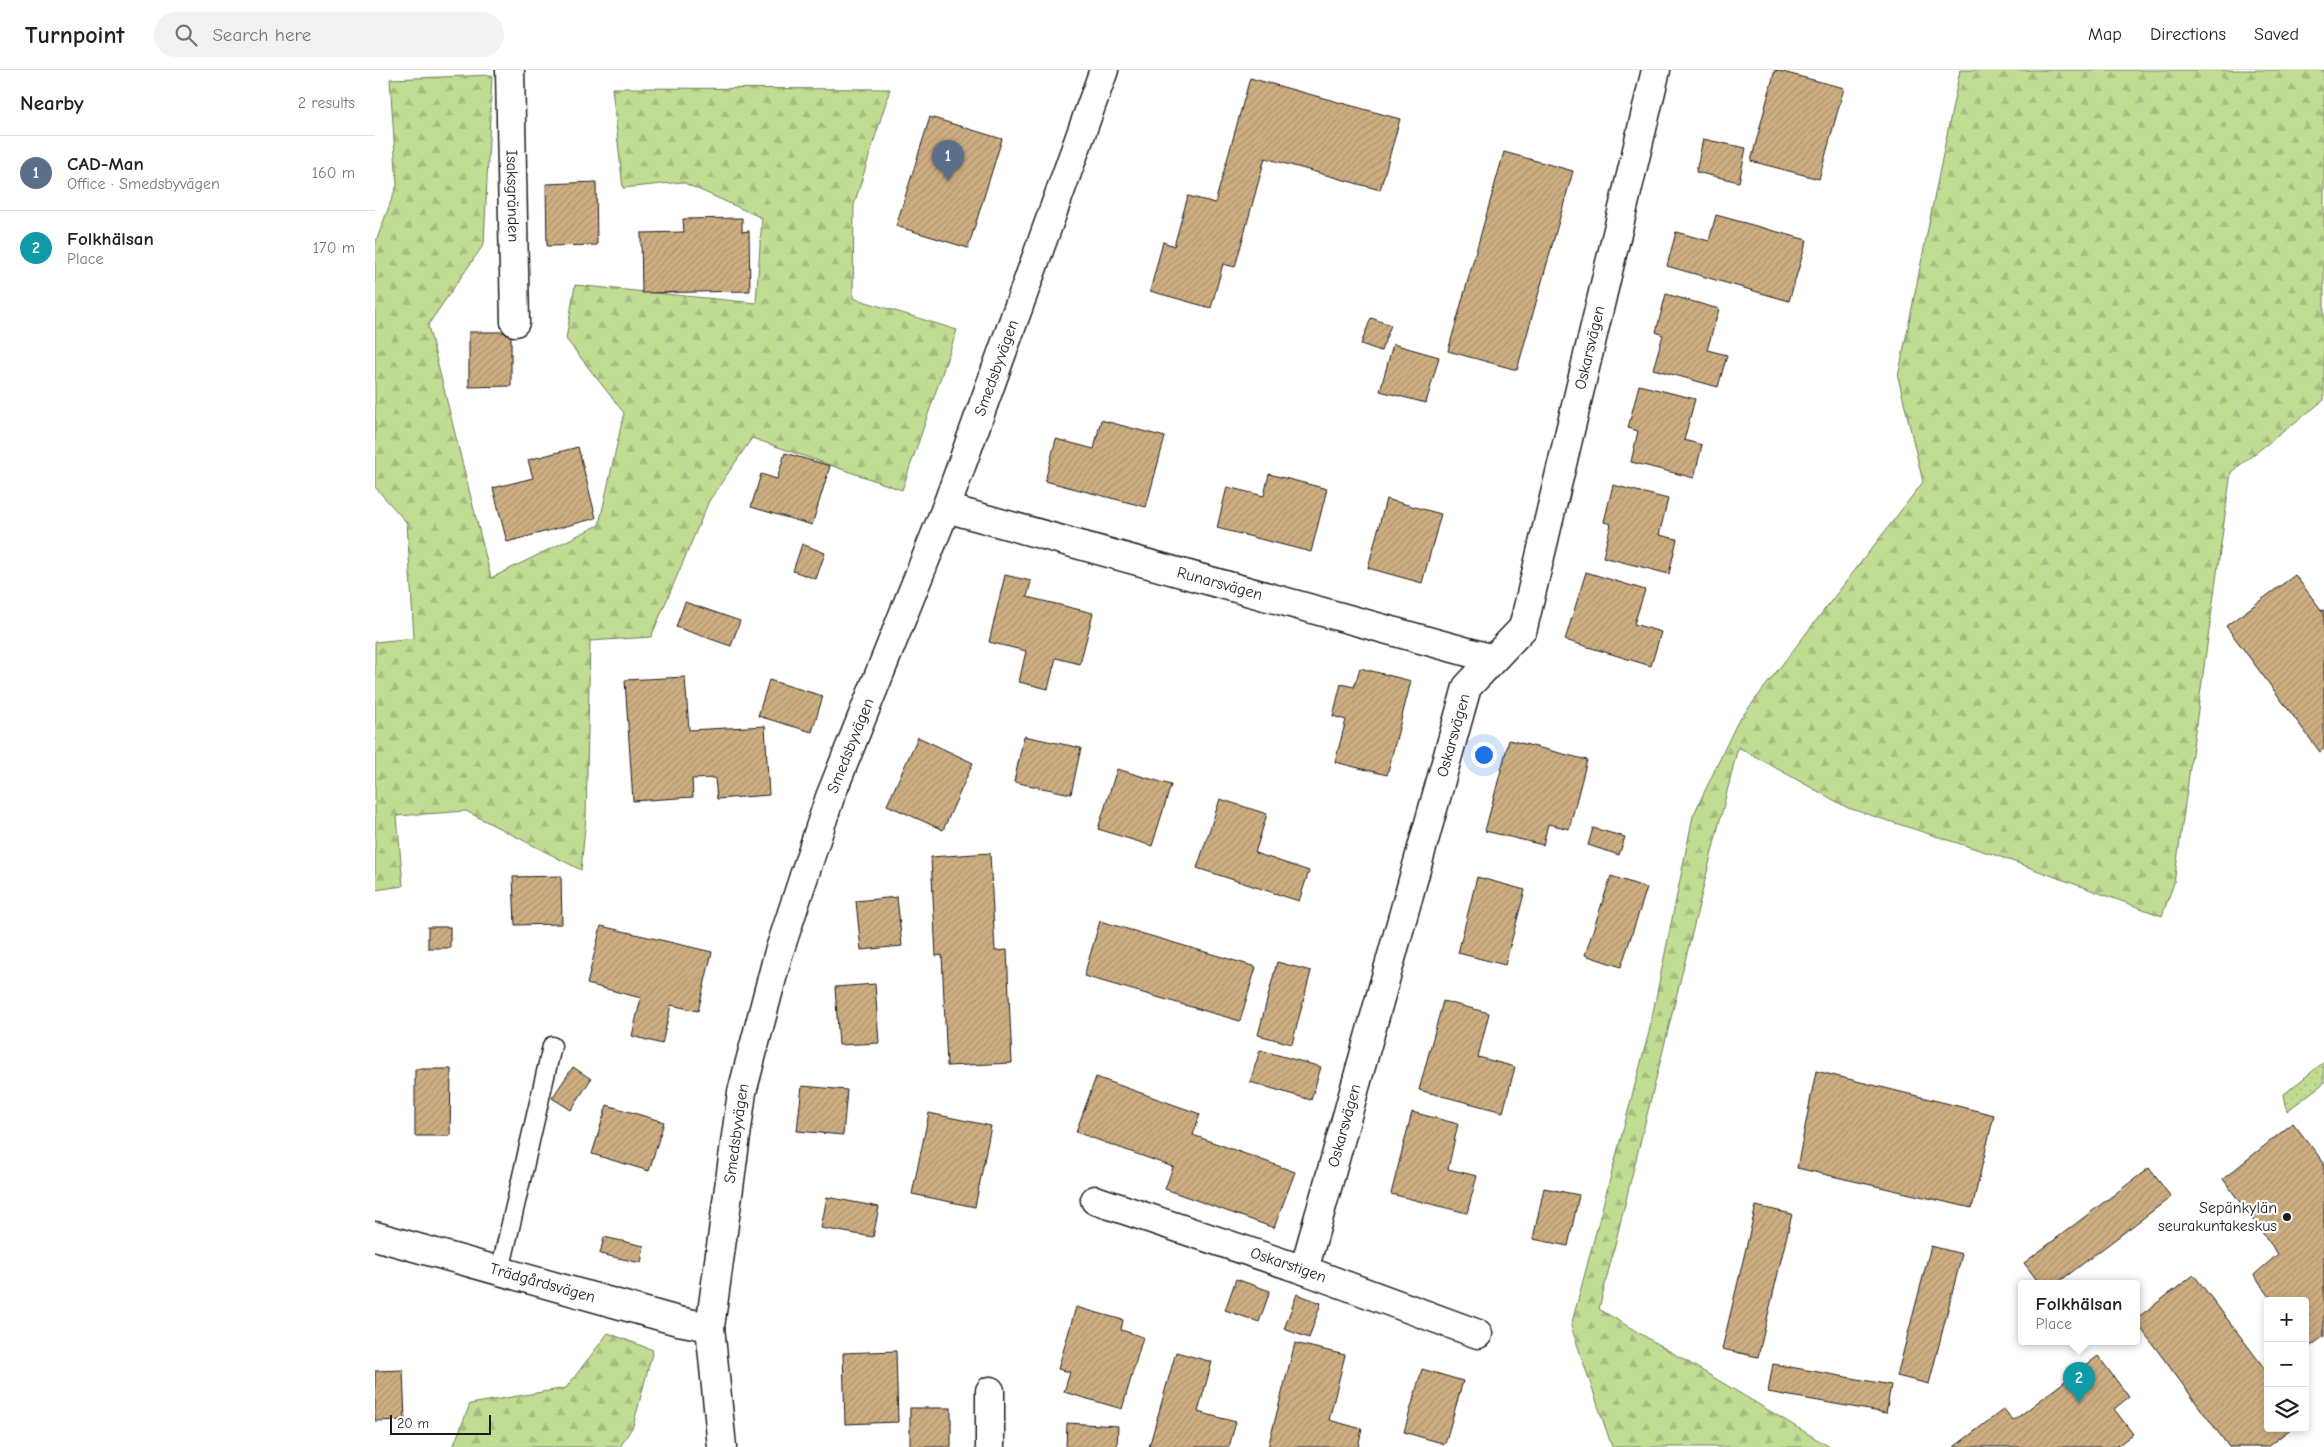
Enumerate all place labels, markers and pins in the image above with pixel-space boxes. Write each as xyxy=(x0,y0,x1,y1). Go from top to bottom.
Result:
pin: 1 xyxy=(932,140,964,181)
place label: Sepänkylän seurakuntakeskus xyxy=(2158,1199,2277,1235)
marker: Sepänkylän seurakuntakeskus xyxy=(2281,1211,2293,1223)
pin: 2 xyxy=(2063,1362,2095,1403)

